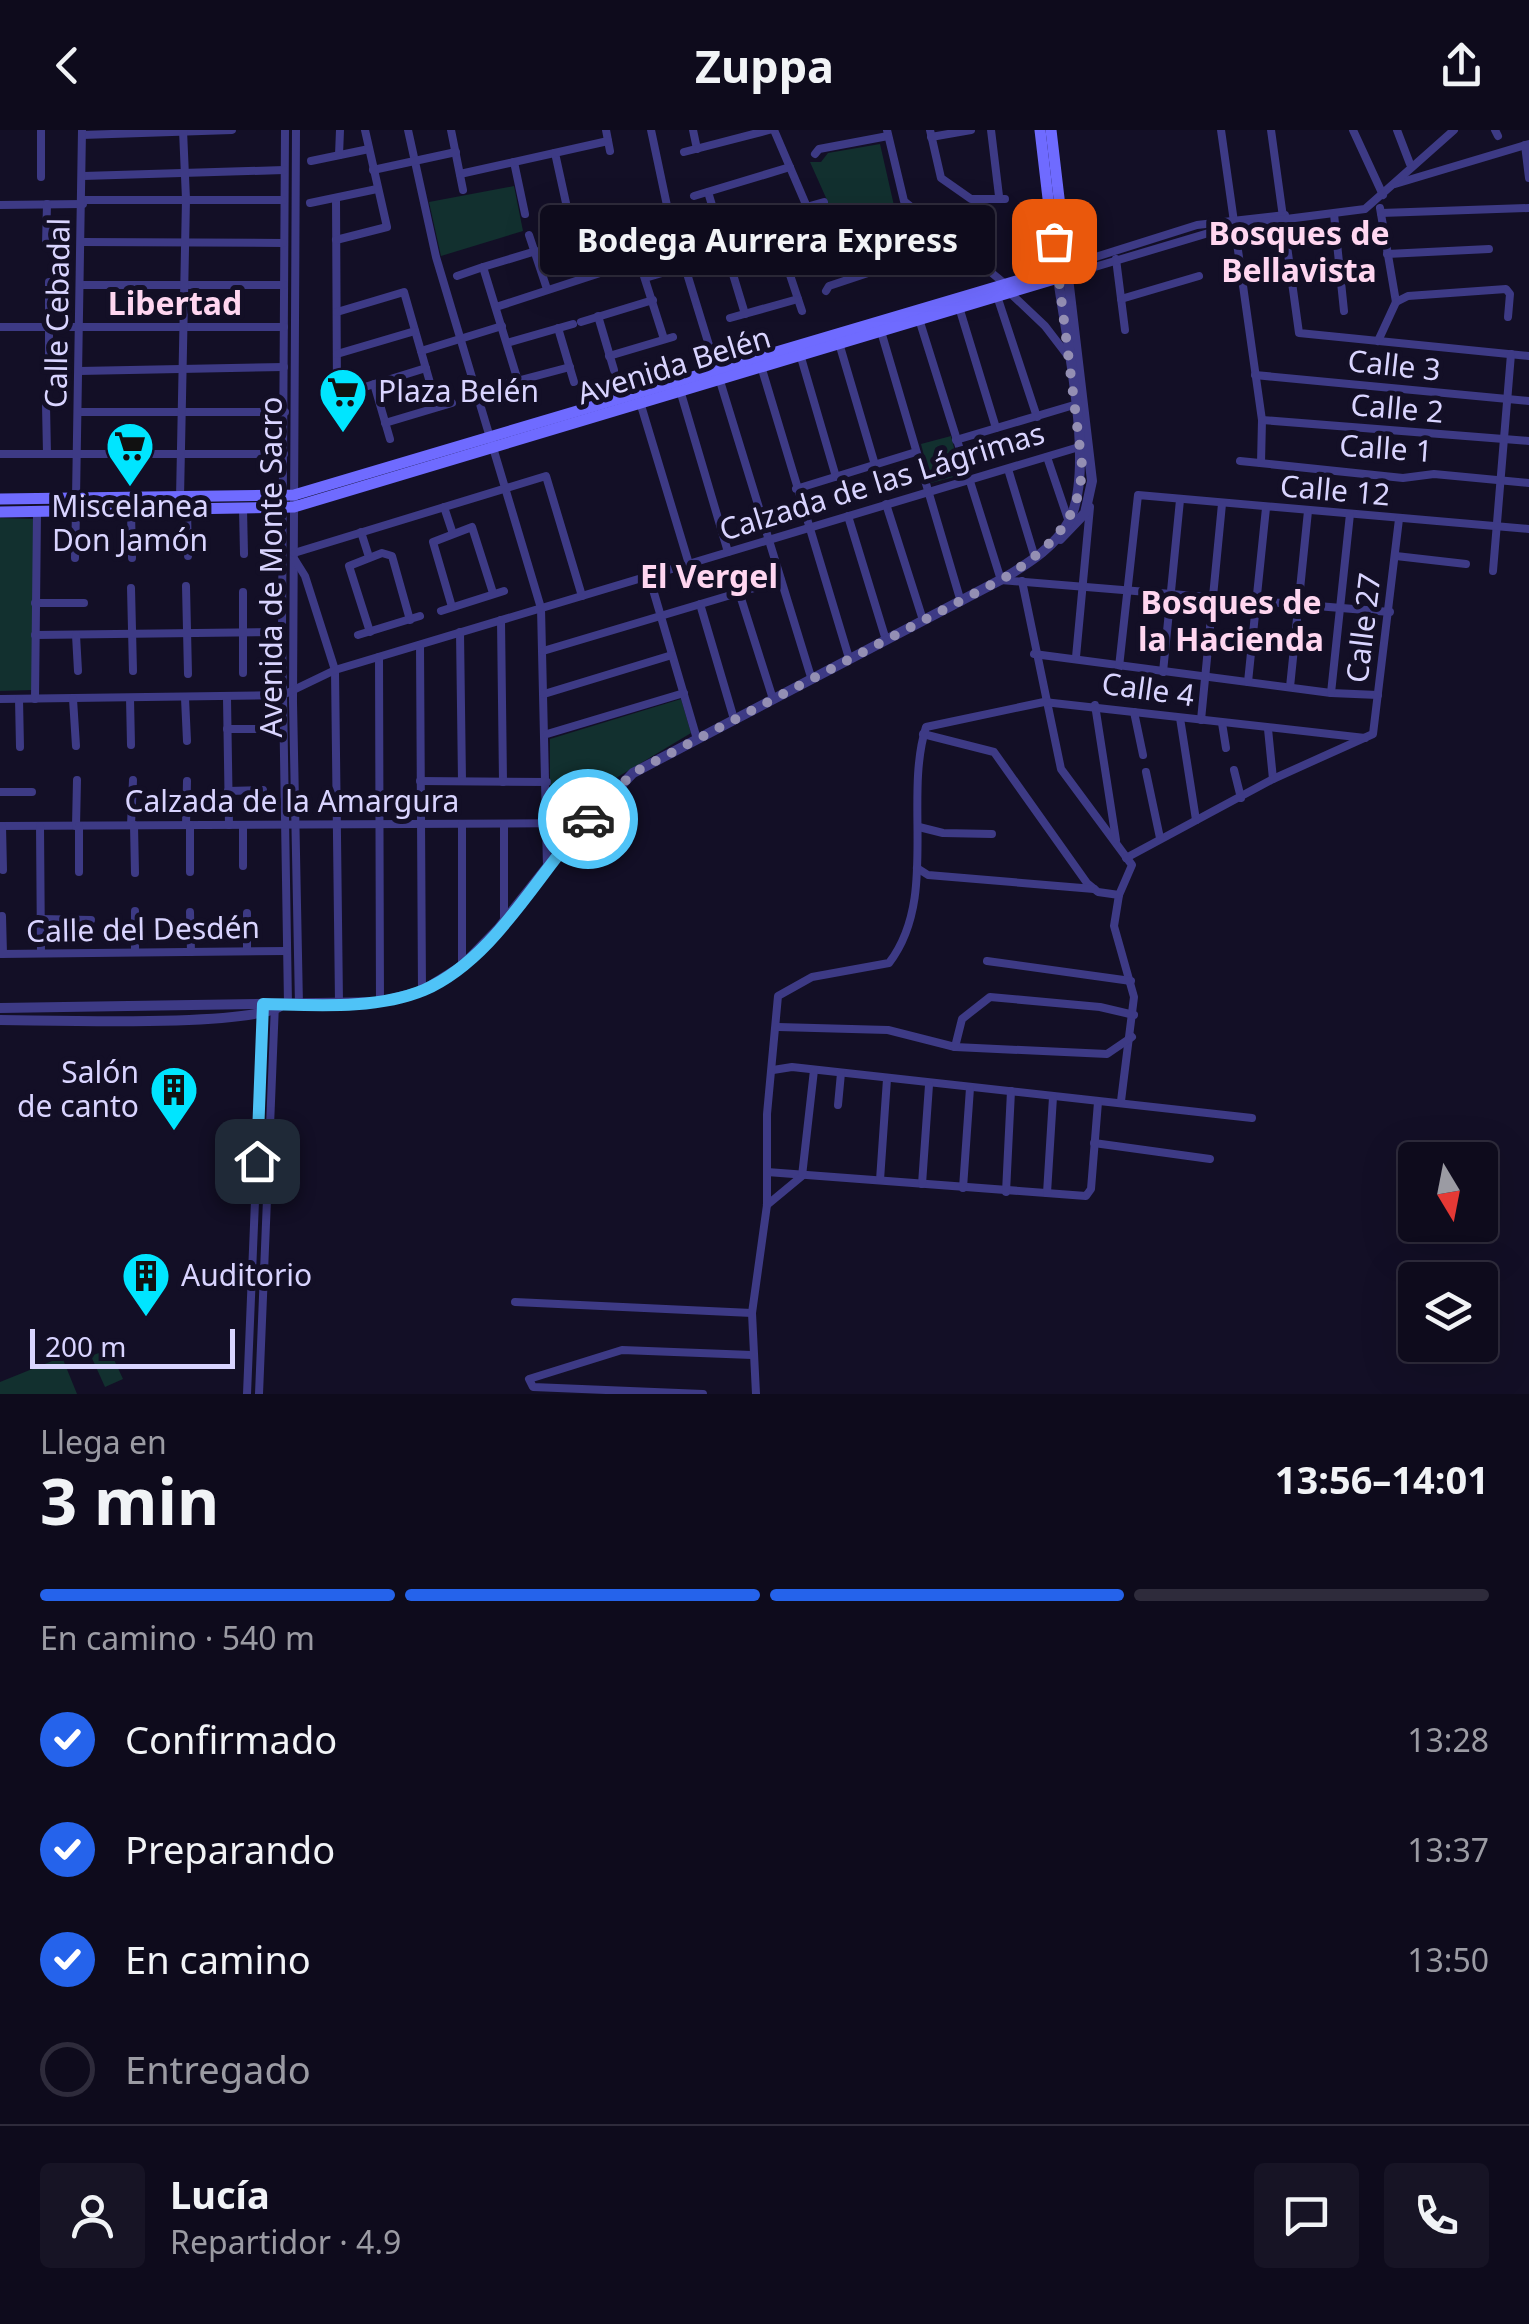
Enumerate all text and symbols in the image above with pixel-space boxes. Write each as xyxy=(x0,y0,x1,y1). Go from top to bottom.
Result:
text: Zuppa xyxy=(695,35,834,96)
icon: back xyxy=(40,38,95,93)
icon: share xyxy=(1434,38,1489,93)
pin xyxy=(1012,199,1097,284)
callout: Bodega Aurrera Express xyxy=(539,206,994,276)
district label: Bosques de Bellavista xyxy=(1208,211,1390,291)
icon: bag xyxy=(1027,214,1082,269)
street label: Calle Cebadal xyxy=(34,218,79,408)
text: Bodega Aurrera Express xyxy=(577,218,958,261)
district label: Libertad xyxy=(108,281,242,324)
street label: Avenida Belén xyxy=(572,316,775,413)
street label: Calle 3 xyxy=(1346,339,1443,390)
supermarket icon: Plaza Belén xyxy=(317,366,369,434)
place label: Plaza Belén xyxy=(378,370,539,411)
street label: Calle 2 xyxy=(1349,383,1445,432)
street label: Avenida de Monte Sacro xyxy=(250,397,291,737)
street label: Calzada de las Lágrimas xyxy=(714,412,1049,550)
supermarket icon: Miscelanea Don Jamón xyxy=(104,420,156,488)
street label: Calle 1 xyxy=(1338,424,1434,471)
street label: Calle 12 xyxy=(1278,464,1392,515)
place label: Miscelanea Don Jamón xyxy=(51,485,209,560)
district label: El Vergel xyxy=(640,554,778,597)
street label: Calle 27 xyxy=(1335,571,1390,685)
district label: Bosques de la Hacienda xyxy=(1138,580,1324,660)
street label: Calle 4 xyxy=(1099,662,1197,715)
courier xyxy=(538,769,638,869)
street label: Calzada de la Amargura xyxy=(125,780,459,821)
icon: car xyxy=(561,792,616,847)
street label: Calle del Desdén xyxy=(26,906,260,951)
place label: Salón de canto xyxy=(17,1051,139,1126)
building icon: Salón de canto xyxy=(148,1064,200,1132)
pin xyxy=(215,1119,300,1204)
icon: home xyxy=(230,1134,285,1189)
north arrow xyxy=(1398,1142,1498,1242)
map controls xyxy=(1398,1142,1498,1362)
building icon: Auditorio xyxy=(120,1250,172,1318)
place label: Auditorio xyxy=(181,1254,312,1295)
button: layers xyxy=(1398,1262,1498,1362)
scale bar xyxy=(30,1324,235,1368)
text: 200 m xyxy=(45,1327,127,1365)
text: Llega en xyxy=(40,1420,167,1463)
text: 13:56–14:01 xyxy=(1275,1453,1489,1505)
text: 3 min xyxy=(40,1456,219,1544)
text: En camino · 540 m xyxy=(40,1616,315,1659)
icon: check xyxy=(40,1712,95,1767)
text: Confirmado xyxy=(125,1713,337,1765)
text: 13:28 xyxy=(1407,1718,1489,1761)
icon: check xyxy=(40,1822,95,1877)
text: Preparando xyxy=(125,1823,335,1875)
text: 13:37 xyxy=(1407,1828,1489,1871)
icon: check xyxy=(40,1932,95,1987)
text: En camino xyxy=(125,1933,311,1985)
text: 13:50 xyxy=(1407,1938,1489,1981)
text: Entregado xyxy=(125,2043,311,2095)
button: person xyxy=(40,2163,145,2268)
button: chat xyxy=(1254,2163,1359,2268)
button: phone xyxy=(1384,2163,1489,2268)
text: Lucía xyxy=(170,2168,270,2220)
text: Repartidor · 4.9 xyxy=(170,2220,401,2263)

